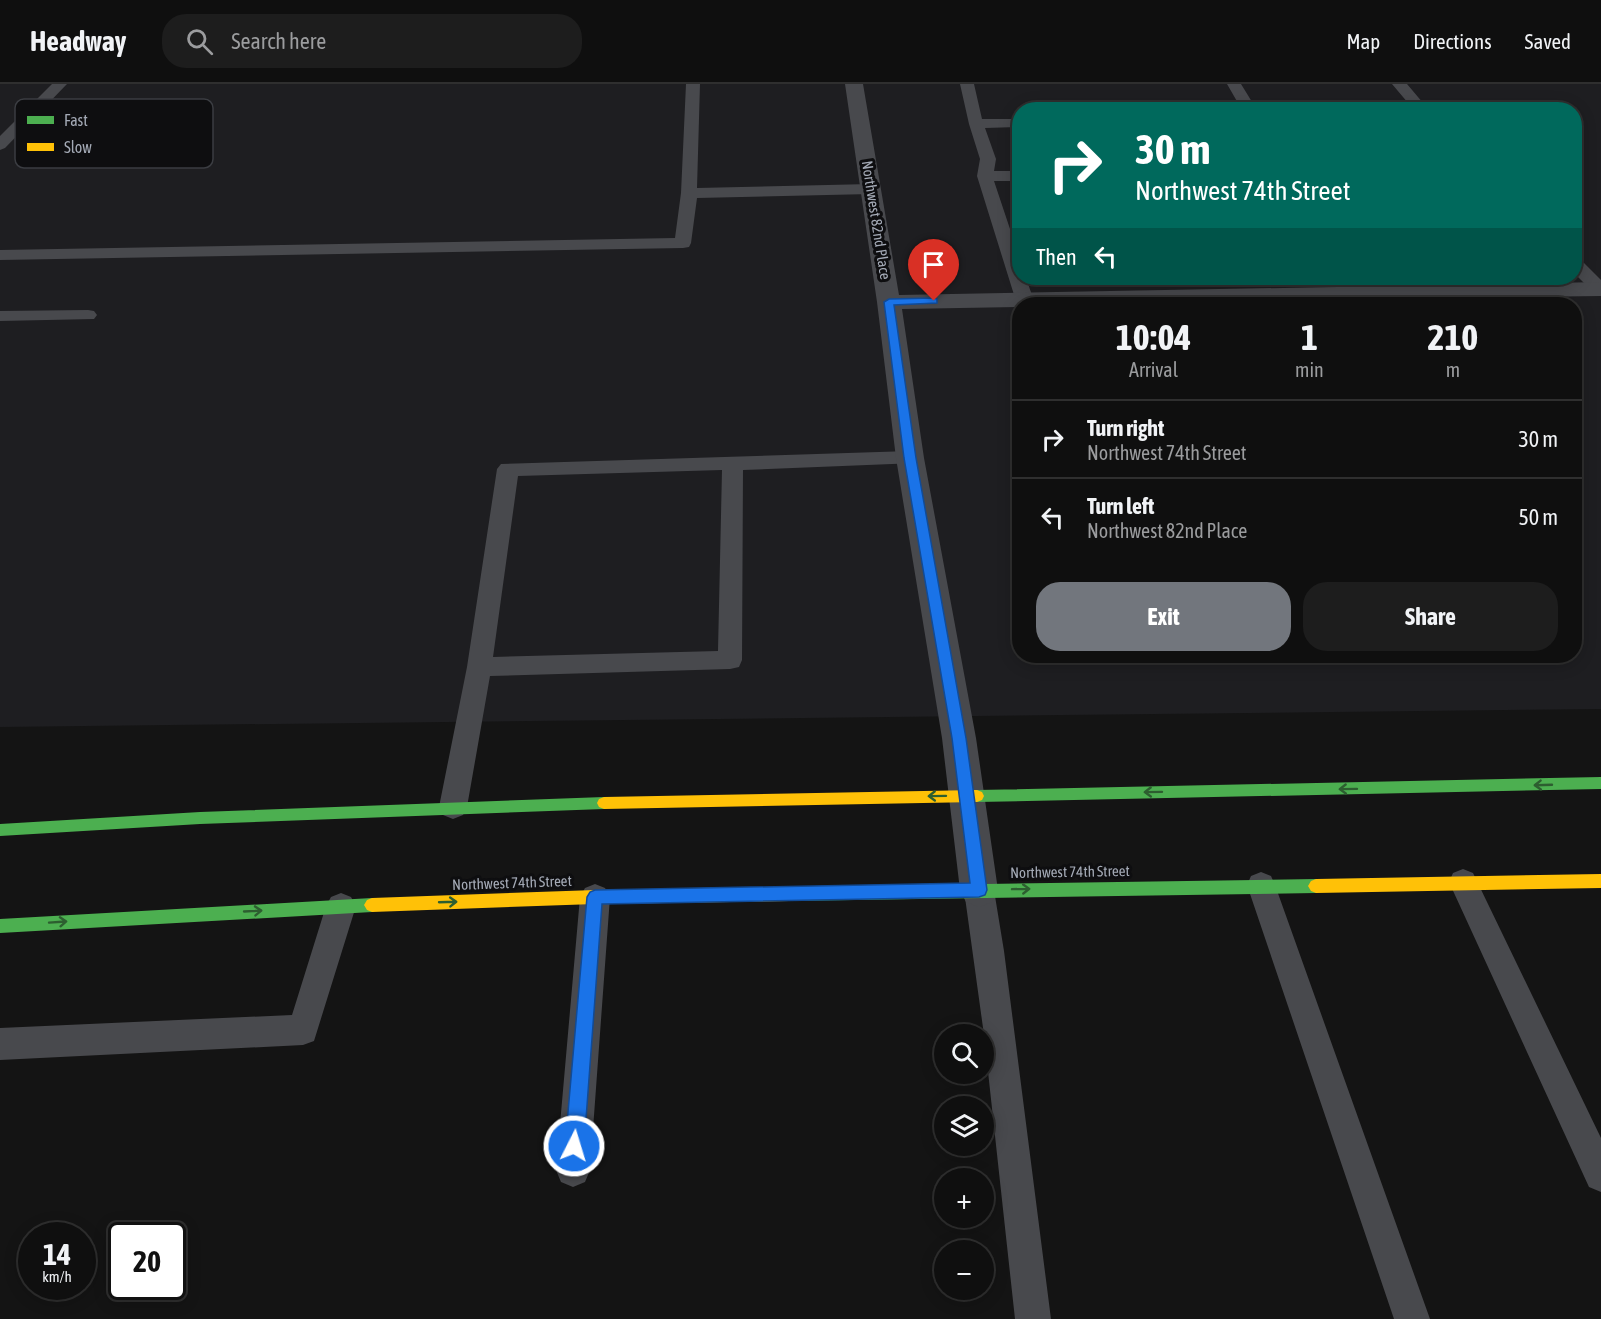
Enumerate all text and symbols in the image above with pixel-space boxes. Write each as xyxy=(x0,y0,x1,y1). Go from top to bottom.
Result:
search box xyxy=(162,14,582,68)
text: Headway xyxy=(30,25,126,57)
icon: search xyxy=(183,25,216,58)
text: Search here xyxy=(231,28,326,54)
text: Map xyxy=(1346,29,1380,53)
text: Directions xyxy=(1413,29,1492,53)
text: Saved xyxy=(1525,29,1571,53)
legend xyxy=(15,99,213,168)
text: Fast xyxy=(64,111,88,129)
text: 30 m xyxy=(1135,125,1210,173)
icon: right xyxy=(1036,126,1114,204)
text: Slow xyxy=(64,138,92,156)
street label: Northwest 82nd Place xyxy=(859,159,894,281)
text: Northwest 74th Street xyxy=(1135,175,1351,206)
pin xyxy=(908,239,959,301)
icon: left xyxy=(1089,240,1122,273)
text: Then xyxy=(1036,244,1077,270)
icon: arrive xyxy=(917,248,950,281)
text: 10:04 xyxy=(1116,316,1191,358)
text: 1 xyxy=(1301,316,1318,358)
text: 210 xyxy=(1427,316,1478,358)
text: Arrival xyxy=(1129,358,1178,381)
text: min xyxy=(1295,358,1324,381)
text: m xyxy=(1446,358,1460,381)
text: Turn right xyxy=(1087,415,1164,441)
icon: right xyxy=(1036,423,1069,456)
text: 30 m xyxy=(1518,426,1558,452)
text: Northwest 74th Street xyxy=(1087,441,1247,464)
text: Turn left xyxy=(1087,493,1154,519)
icon: left xyxy=(1036,501,1069,534)
text: 50 m xyxy=(1518,504,1558,530)
text: Northwest 82nd Place xyxy=(1087,519,1247,542)
button: Exit xyxy=(1036,582,1291,651)
button: Share xyxy=(1303,582,1558,651)
one-way arrow xyxy=(1533,779,1553,791)
one-way arrow xyxy=(1338,783,1358,795)
one-way arrow xyxy=(1143,787,1163,798)
one-way arrow xyxy=(927,790,947,802)
street label: Northwest 74th Street xyxy=(1010,862,1130,881)
street label: Northwest 74th Street xyxy=(452,872,572,893)
one-way arrow xyxy=(1010,883,1030,895)
one-way arrow xyxy=(437,897,457,908)
one-way arrow xyxy=(243,905,263,916)
one-way arrow xyxy=(48,917,68,928)
map controls xyxy=(934,1024,994,1300)
button: search xyxy=(934,1024,994,1084)
button: layers xyxy=(934,1096,994,1156)
position arrow xyxy=(542,1114,606,1178)
button: + xyxy=(934,1168,994,1228)
speed limit sign: 20 xyxy=(108,1222,186,1300)
text: 14 xyxy=(43,1237,71,1271)
button: − xyxy=(934,1240,994,1300)
text: km/h xyxy=(42,1268,72,1285)

